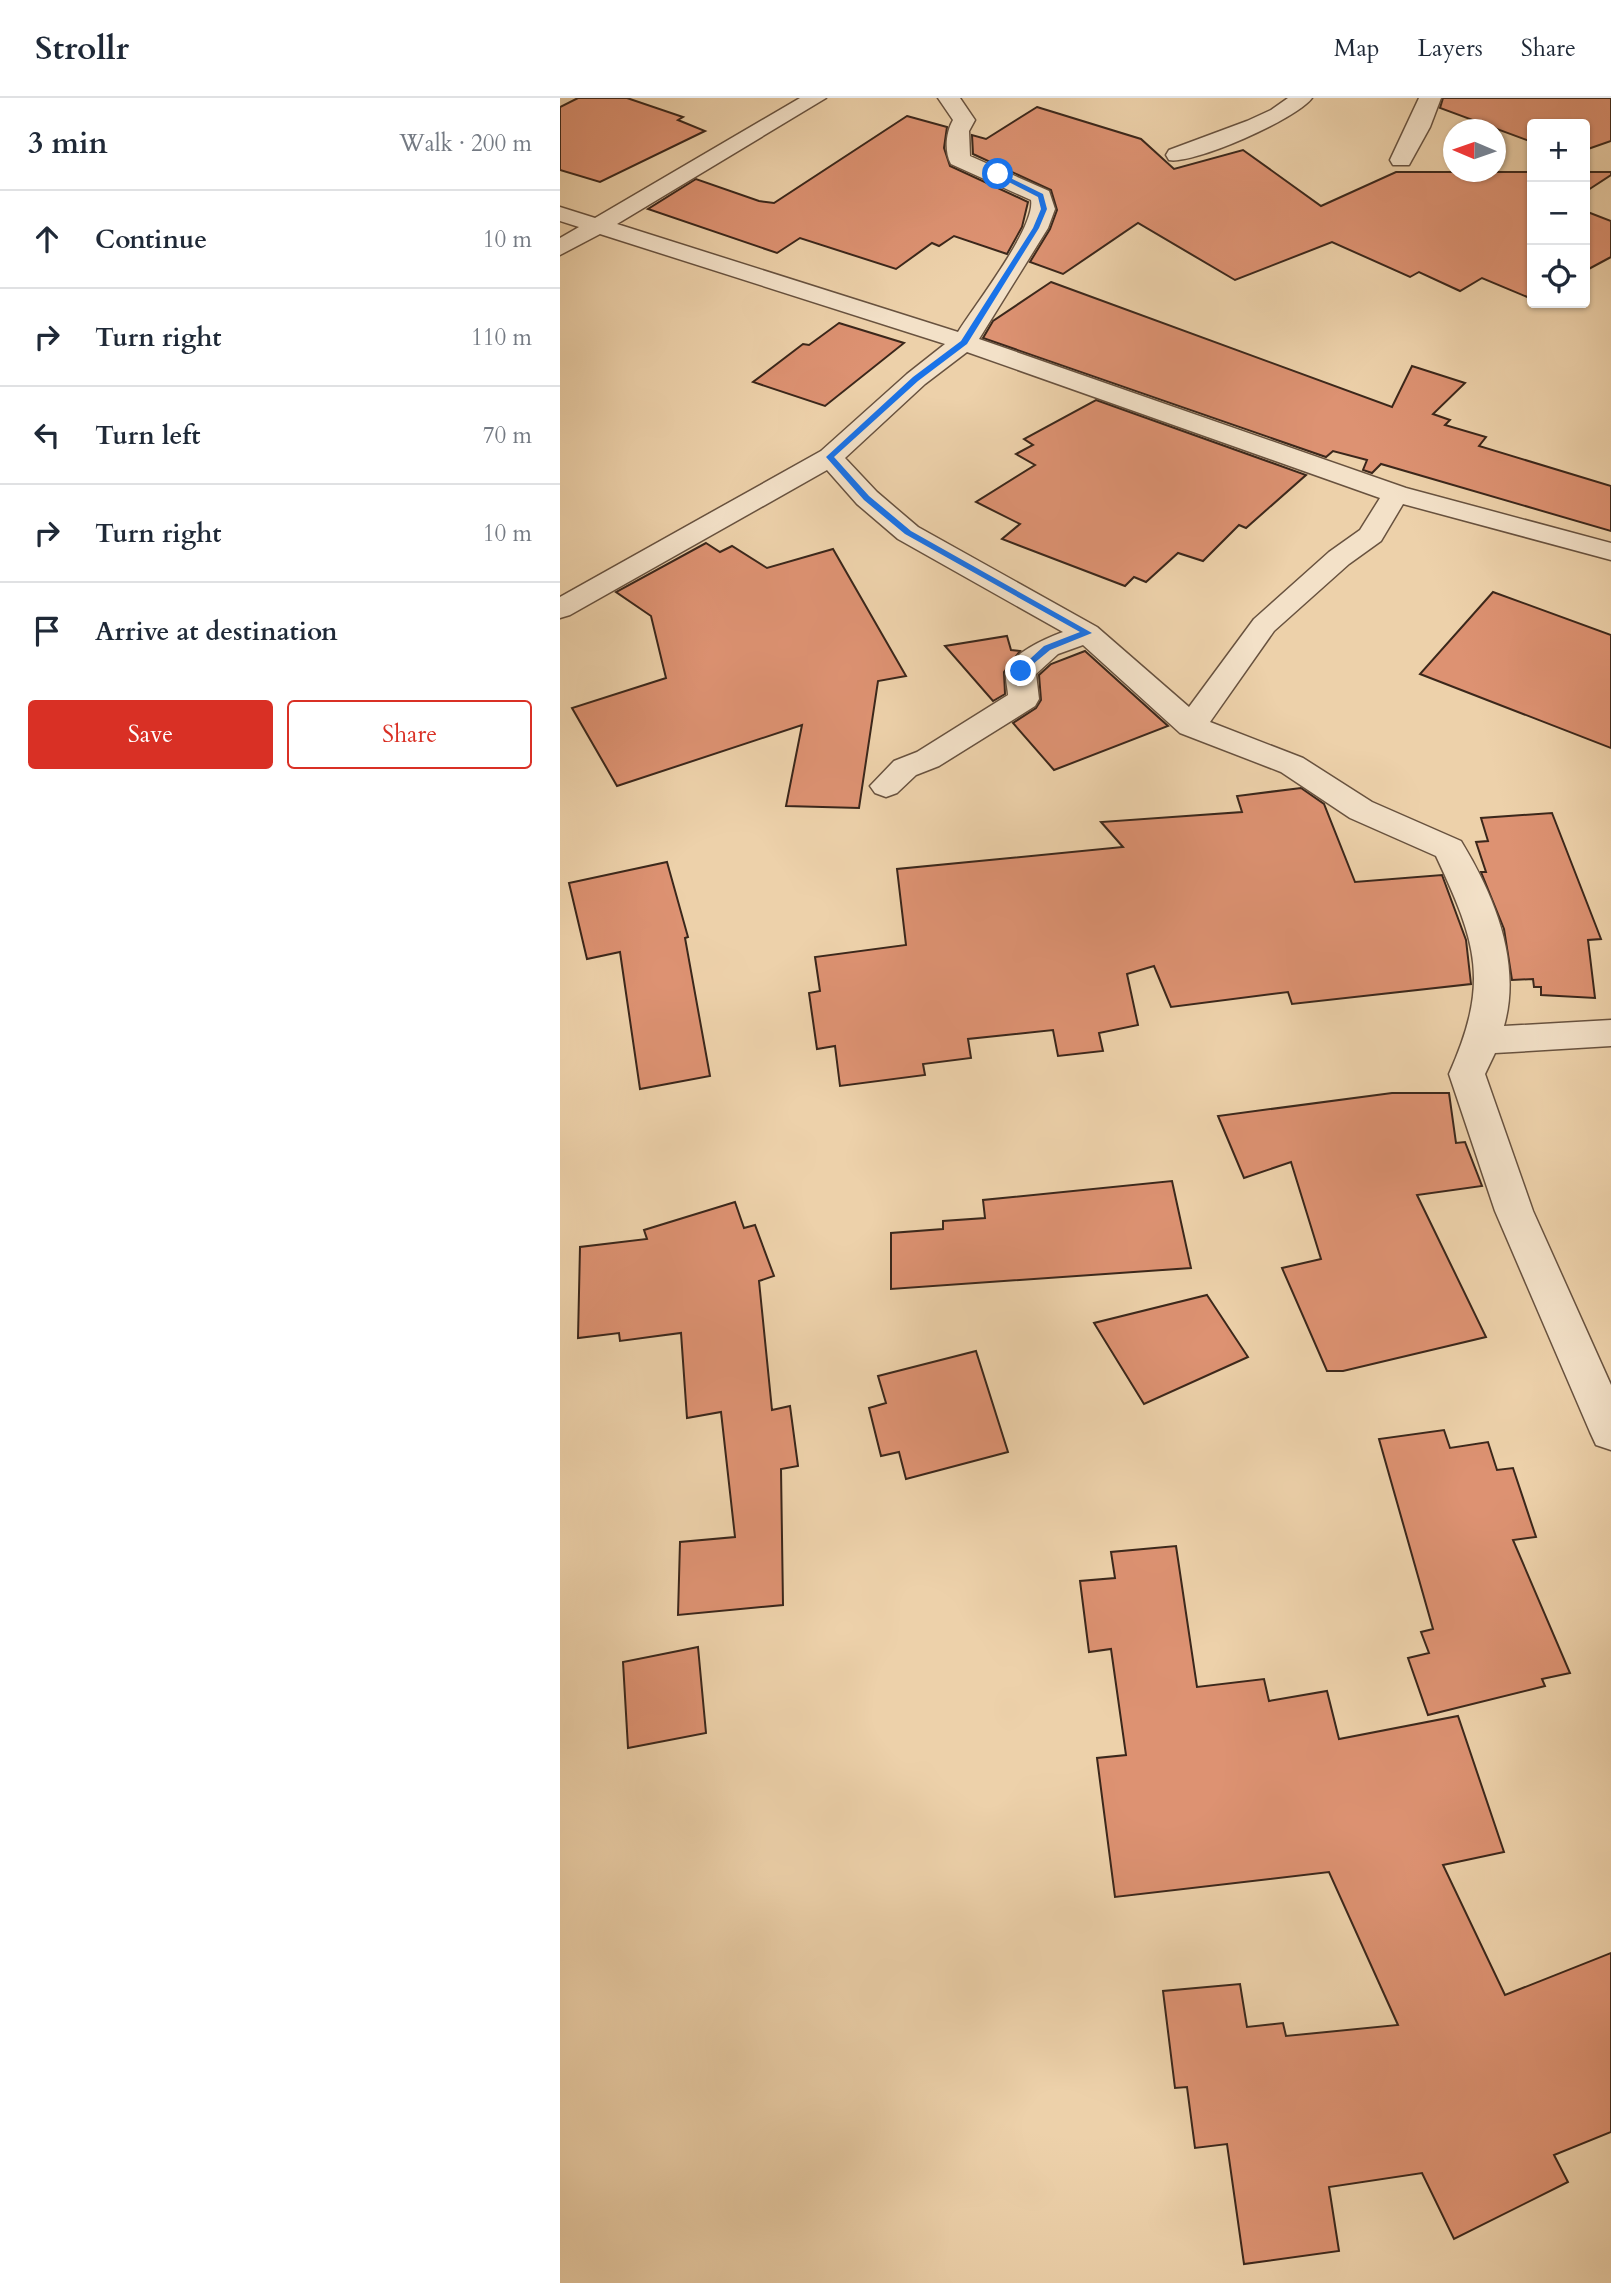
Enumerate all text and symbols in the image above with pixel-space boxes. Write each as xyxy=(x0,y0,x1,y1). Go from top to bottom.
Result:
text: Strollr xyxy=(35,26,129,71)
text: Map xyxy=(1334,32,1380,65)
text: Layers xyxy=(1418,32,1483,65)
text: Share xyxy=(1521,32,1576,65)
north arrow xyxy=(1443,119,1506,182)
map controls xyxy=(1527,119,1590,308)
button: + xyxy=(1527,119,1590,182)
text: 3 min xyxy=(28,123,108,164)
text: Walk · 200 m xyxy=(399,128,532,159)
route start xyxy=(982,158,1013,189)
button: − xyxy=(1527,182,1590,245)
icon: ahead xyxy=(28,220,66,258)
text: Continue xyxy=(95,222,207,257)
text: 10 m xyxy=(483,224,532,255)
button: locate xyxy=(1527,245,1590,308)
icon: right xyxy=(28,318,66,356)
text: Turn right xyxy=(95,320,222,355)
text: 110 m xyxy=(471,322,532,353)
icon: left xyxy=(28,416,66,454)
text: Turn left xyxy=(95,418,200,453)
text: 70 m xyxy=(483,420,532,451)
icon: right xyxy=(28,514,66,552)
text: Turn right xyxy=(95,516,222,551)
text: 10 m xyxy=(483,518,532,549)
icon: arrive xyxy=(28,612,66,650)
text: Arrive at destination xyxy=(95,614,338,649)
route end xyxy=(1005,655,1036,686)
button: Save xyxy=(28,700,273,769)
button: Share xyxy=(287,700,532,769)

